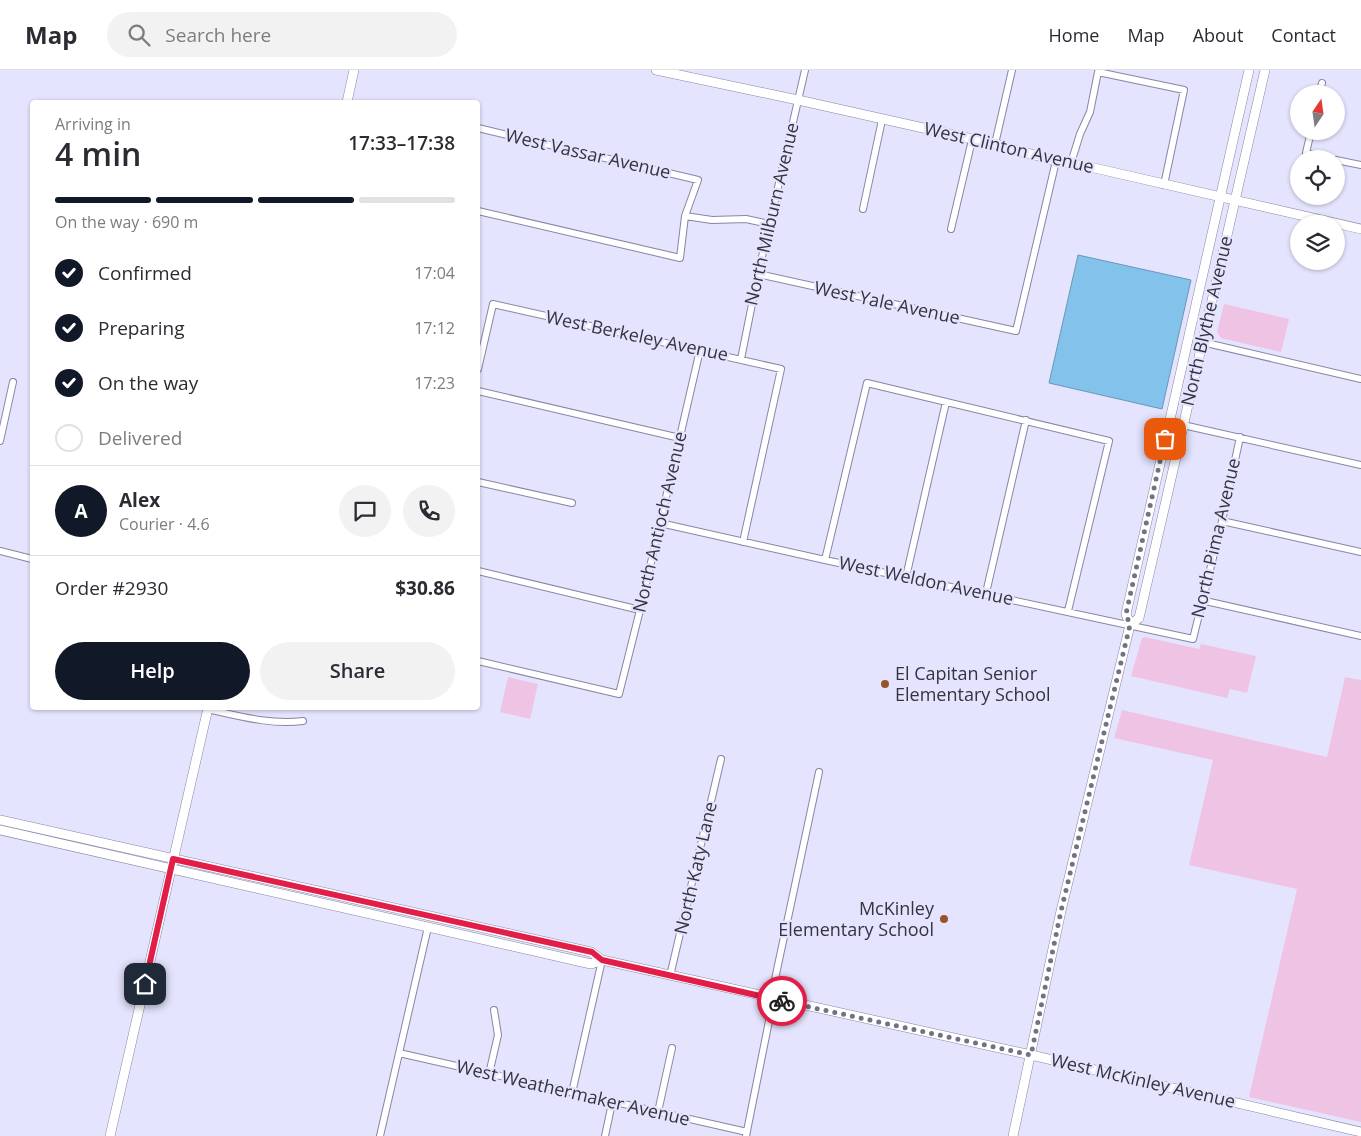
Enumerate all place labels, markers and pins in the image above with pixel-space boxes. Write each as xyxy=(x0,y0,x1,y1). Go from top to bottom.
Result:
pin xyxy=(1144,418,1186,460)
place label: El Capitan Senior Elementary School xyxy=(895,661,1051,706)
marker: El Capitan Senior Elementary School xyxy=(879,678,891,690)
place label: McKinley Elementary School xyxy=(778,896,935,941)
marker: McKinley Elementary School xyxy=(938,913,950,925)
pin xyxy=(124,963,166,1005)

